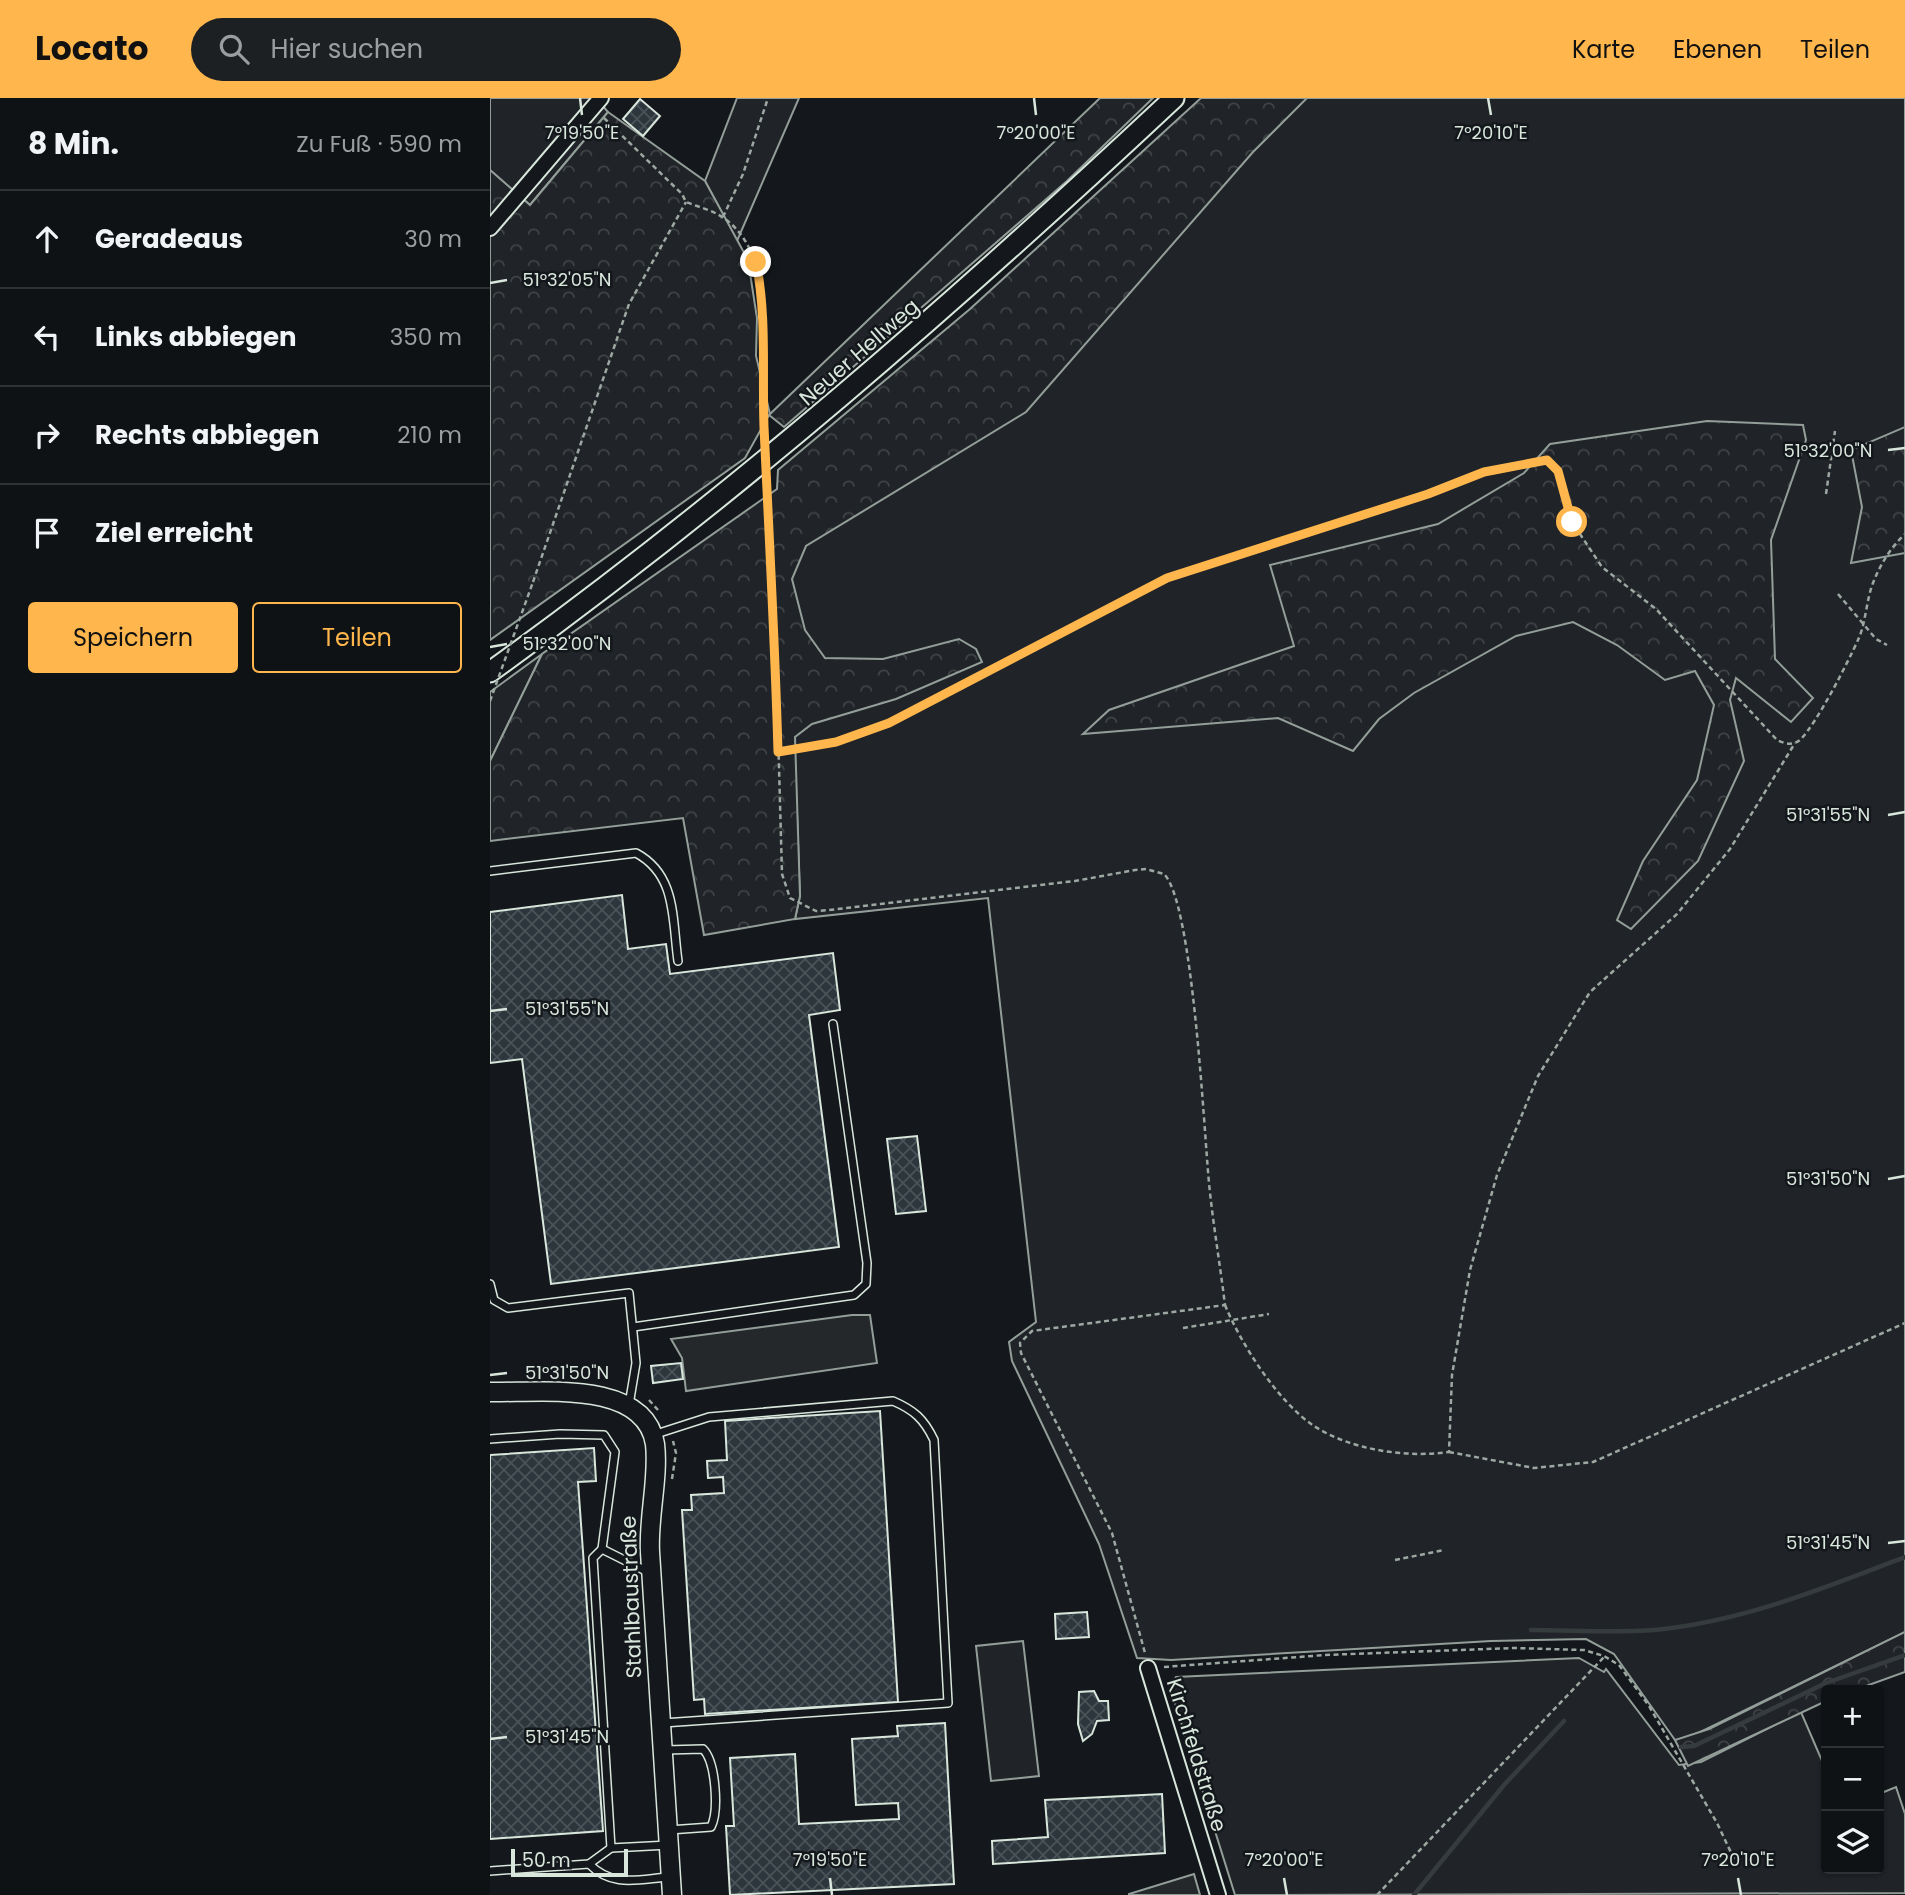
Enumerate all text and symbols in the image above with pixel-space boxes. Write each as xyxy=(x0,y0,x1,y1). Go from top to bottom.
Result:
search box xyxy=(191,18,681,81)
text: Locato xyxy=(35,25,149,72)
icon: search xyxy=(215,30,253,68)
text: Hier suchen xyxy=(271,31,423,67)
text: Karte xyxy=(1572,33,1635,66)
text: Ebenen xyxy=(1673,33,1762,66)
text: Teilen xyxy=(1800,33,1870,66)
text: 7°19'50"E xyxy=(545,120,619,145)
text: 7°20'00"E xyxy=(997,120,1075,145)
text: 7°20'10"E xyxy=(1454,120,1528,145)
text: 8 Min. xyxy=(28,122,119,165)
text: Zu Fuß · 590 m xyxy=(296,128,462,160)
icon: ahead xyxy=(28,220,66,258)
text: Geradeaus xyxy=(95,221,243,257)
text: 30 m xyxy=(404,223,462,255)
route end xyxy=(740,246,771,277)
text: 51°32'05"N xyxy=(523,267,611,292)
street label: Neuer Hellweg xyxy=(793,292,925,412)
icon: left xyxy=(28,318,66,356)
text: Links abbiegen xyxy=(95,319,297,355)
text: 350 m xyxy=(390,321,462,353)
icon: right xyxy=(28,416,66,454)
text: Rechts abbiegen xyxy=(95,417,320,453)
text: 210 m xyxy=(397,419,462,451)
text: 51°32'00"N xyxy=(1784,438,1872,463)
route start xyxy=(1556,506,1587,537)
icon: arrive xyxy=(28,514,66,552)
text: Ziel erreicht xyxy=(95,515,253,551)
button: Speichern xyxy=(28,602,238,673)
button: Teilen xyxy=(252,602,462,673)
text: 51°32'00"N xyxy=(523,631,611,656)
text: 51°31'55"N xyxy=(1786,802,1870,827)
text: 51°31'55"N xyxy=(525,996,609,1021)
text: 51°31'50"N xyxy=(1786,1166,1870,1191)
text: 51°31'50"N xyxy=(525,1360,609,1385)
street label: Stahlbaustraße xyxy=(614,1515,648,1679)
text: 51°31'45"N xyxy=(1786,1530,1870,1555)
street label: Kirchfeldstraße xyxy=(1160,1675,1234,1835)
map controls xyxy=(1821,1685,1884,1874)
button: + xyxy=(1821,1685,1884,1748)
text: 51°31'45"N xyxy=(525,1724,609,1749)
button: − xyxy=(1821,1748,1884,1811)
button: layers xyxy=(1821,1811,1884,1874)
scale bar xyxy=(511,1846,628,1878)
text: 50 m xyxy=(522,1847,571,1874)
text: 7°19'50"E xyxy=(793,1847,867,1872)
text: 7°20'00"E xyxy=(1245,1847,1323,1872)
text: 7°20'10"E xyxy=(1701,1847,1775,1872)

